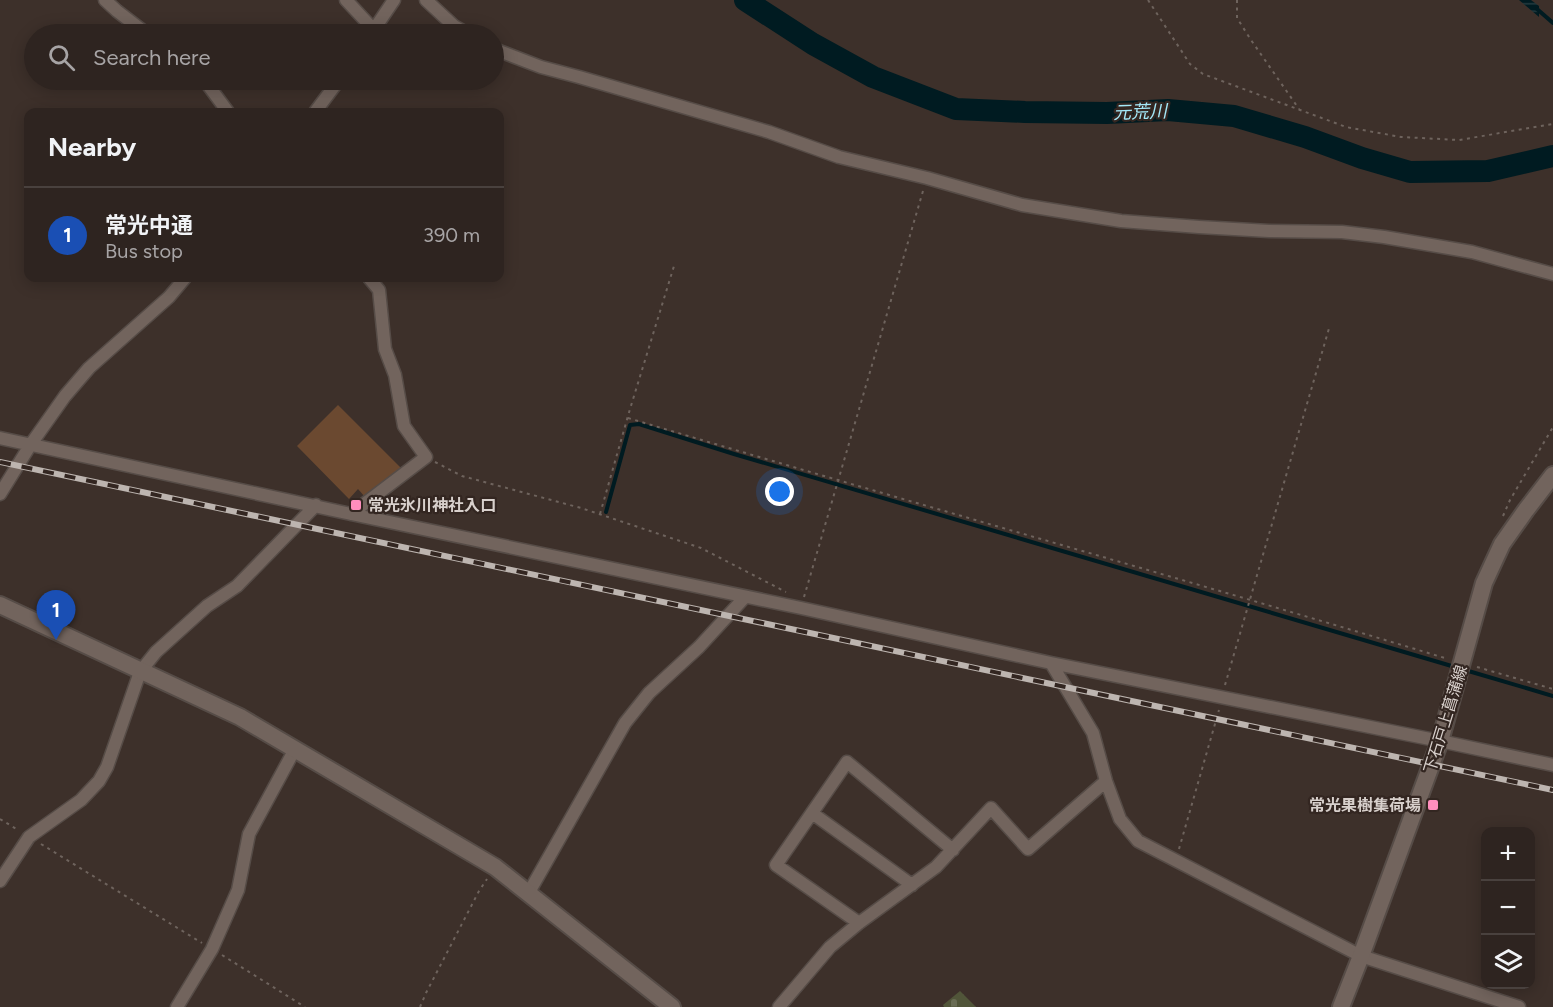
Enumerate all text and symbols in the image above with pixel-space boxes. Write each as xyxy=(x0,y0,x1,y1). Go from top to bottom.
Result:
search box xyxy=(24,24,504,90)
icon: search xyxy=(45,41,78,74)
text: Search here xyxy=(93,44,211,71)
water label: 元荒川 xyxy=(1113,100,1169,124)
text: Nearby xyxy=(48,131,136,163)
text: 常光中通 xyxy=(105,212,193,239)
text: 1 xyxy=(63,223,72,247)
text: 390 m xyxy=(423,223,480,247)
text: Bus stop xyxy=(105,239,183,263)
your location xyxy=(765,477,794,506)
place label: 常光氷川神社入口 xyxy=(368,496,496,515)
marker: 常光氷川神社入口 xyxy=(349,498,363,512)
pin: 1 xyxy=(36,590,76,640)
street label: 下石戸上菖蒲線 xyxy=(1420,663,1471,775)
place label: 常光果樹集荷場 xyxy=(1309,796,1421,815)
marker: 常光果樹集荷場 xyxy=(1426,798,1440,812)
map controls xyxy=(1481,827,1535,989)
button: + xyxy=(1481,827,1535,881)
button: − xyxy=(1481,881,1535,935)
button: layers xyxy=(1481,935,1535,989)

